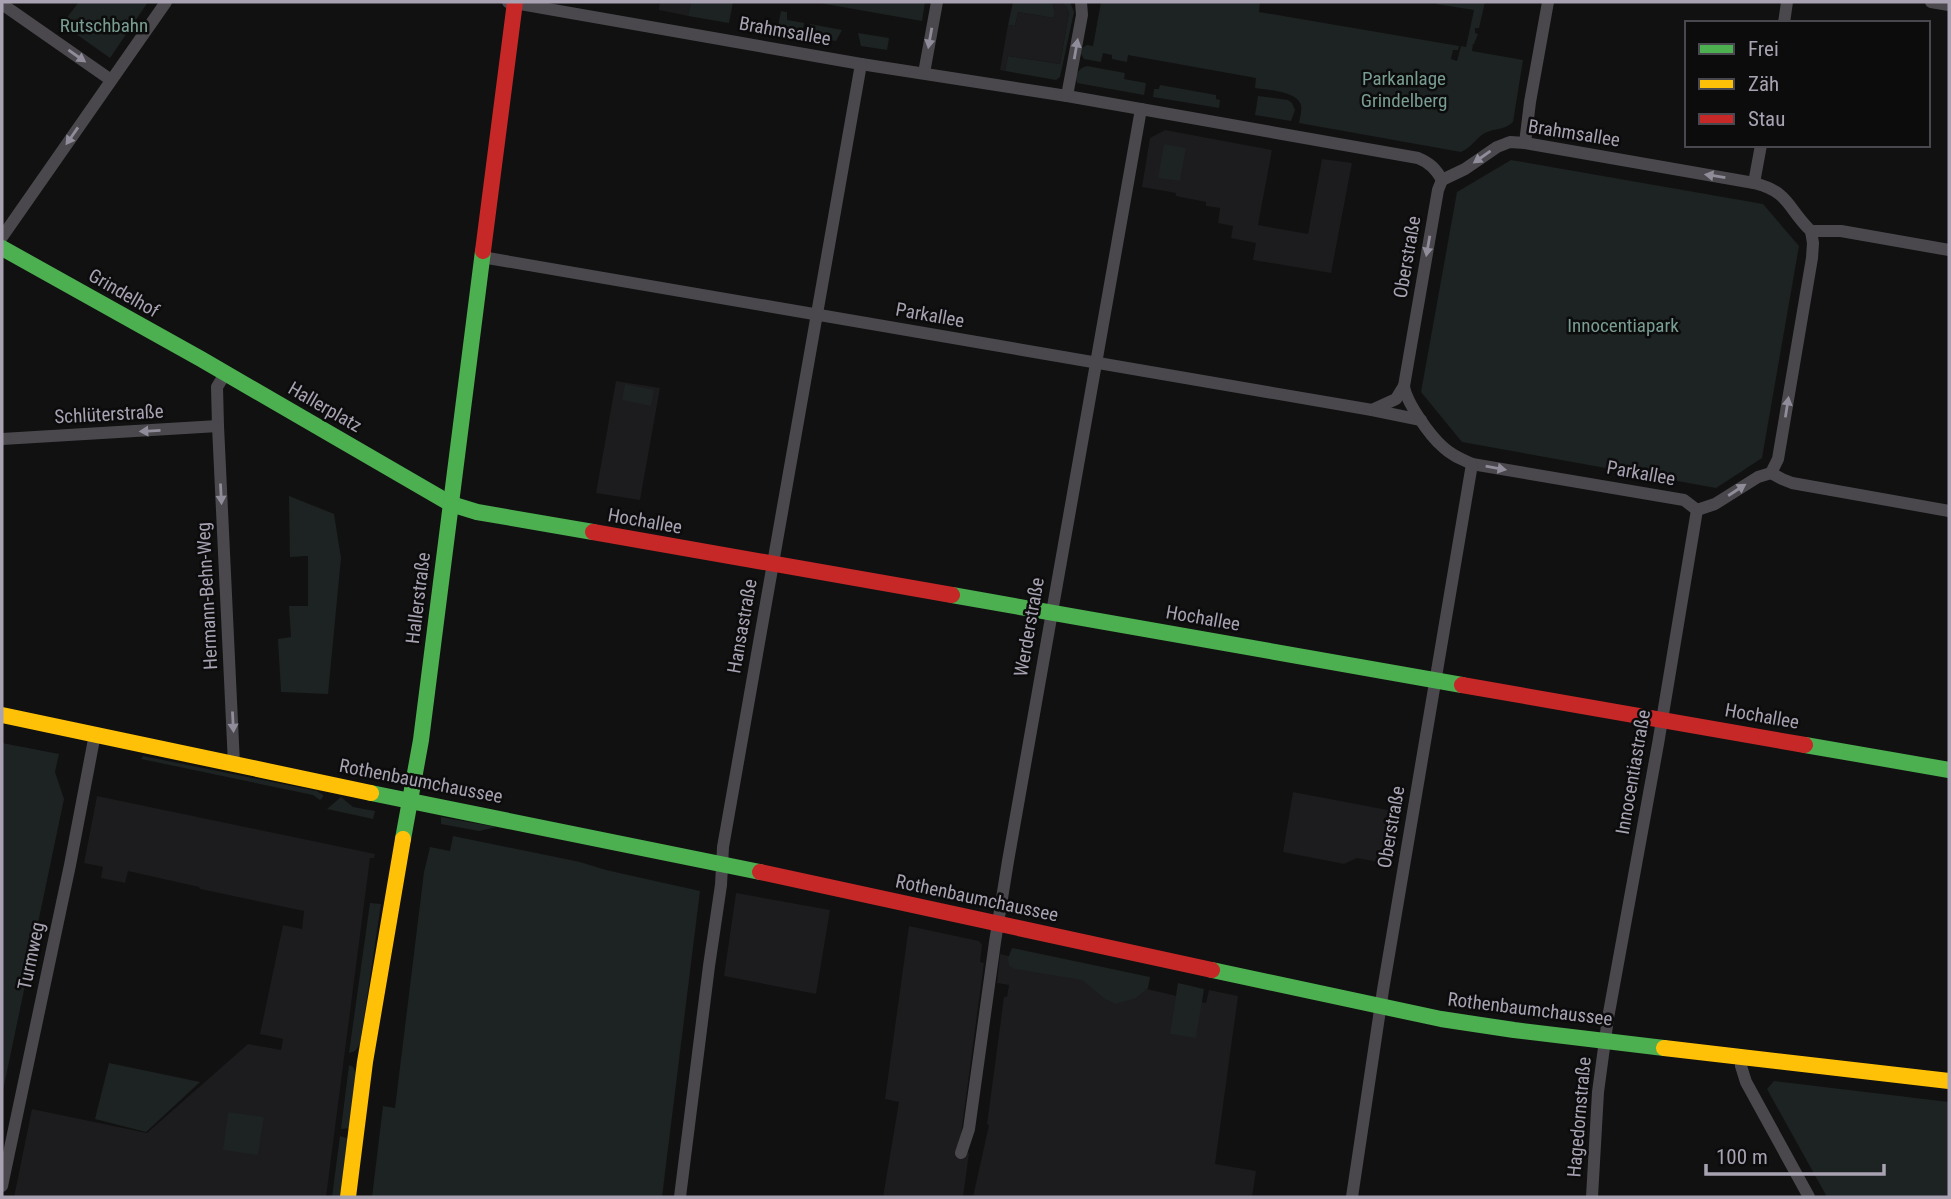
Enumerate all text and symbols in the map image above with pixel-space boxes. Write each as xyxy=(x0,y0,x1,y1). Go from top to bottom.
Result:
street label: Brahmsallee xyxy=(737,12,833,50)
park label: Rutschbahn xyxy=(60,14,148,37)
legend xyxy=(1685,21,1930,147)
one-way arrow xyxy=(925,27,936,49)
text: Frei xyxy=(1748,37,1779,61)
one-way arrow xyxy=(1071,38,1082,60)
one-way arrow xyxy=(68,49,86,63)
park label: Parkanlage Grindelberg xyxy=(1361,67,1447,112)
text: Zäh xyxy=(1748,72,1779,96)
text: Stau xyxy=(1748,107,1785,131)
street label: Brahmsallee xyxy=(1526,114,1622,152)
one-way arrow xyxy=(65,127,79,145)
one-way arrow xyxy=(1473,150,1492,163)
one-way arrow xyxy=(1703,170,1725,181)
street label: Oberstraße xyxy=(1388,214,1426,300)
one-way arrow xyxy=(1422,235,1433,257)
street label: Grindelhof xyxy=(84,264,164,322)
street label: Parkallee xyxy=(894,298,966,332)
park label: Innocentiapark xyxy=(1567,314,1679,337)
street label: Hallerplatz xyxy=(284,377,366,437)
one-way arrow xyxy=(1782,396,1793,418)
street label: Schlüterstraße xyxy=(54,400,164,428)
one-way arrow xyxy=(139,426,161,437)
street label: Parkallee xyxy=(1605,456,1677,490)
one-way arrow xyxy=(1485,463,1507,474)
one-way arrow xyxy=(216,484,227,506)
one-way arrow xyxy=(1728,484,1747,497)
street label: Hochallee xyxy=(606,503,684,539)
street label: Hermann-Behn-Weg xyxy=(192,522,222,670)
street label: Hallerstraße xyxy=(401,551,435,645)
street label: Werderstraße xyxy=(1009,575,1049,678)
street label: Hansastraße xyxy=(722,577,762,675)
street label: Hochallee xyxy=(1164,600,1242,636)
street label: Hochallee xyxy=(1723,698,1801,734)
street label: Innocentiastraße xyxy=(1611,708,1655,836)
one-way arrow xyxy=(227,711,238,733)
street label: Rothenbaumchaussee xyxy=(337,754,505,808)
street label: Oberstraße xyxy=(1372,784,1410,870)
street label: Rothenbaumchaussee xyxy=(893,870,1061,927)
street label: Turmweg xyxy=(13,920,49,992)
street label: Rothenbaumchaussee xyxy=(1446,987,1614,1031)
street label: Hagedornstraße xyxy=(1562,1056,1596,1178)
scale bar xyxy=(1706,1132,1884,1176)
text: 100 m xyxy=(1716,1145,1768,1169)

